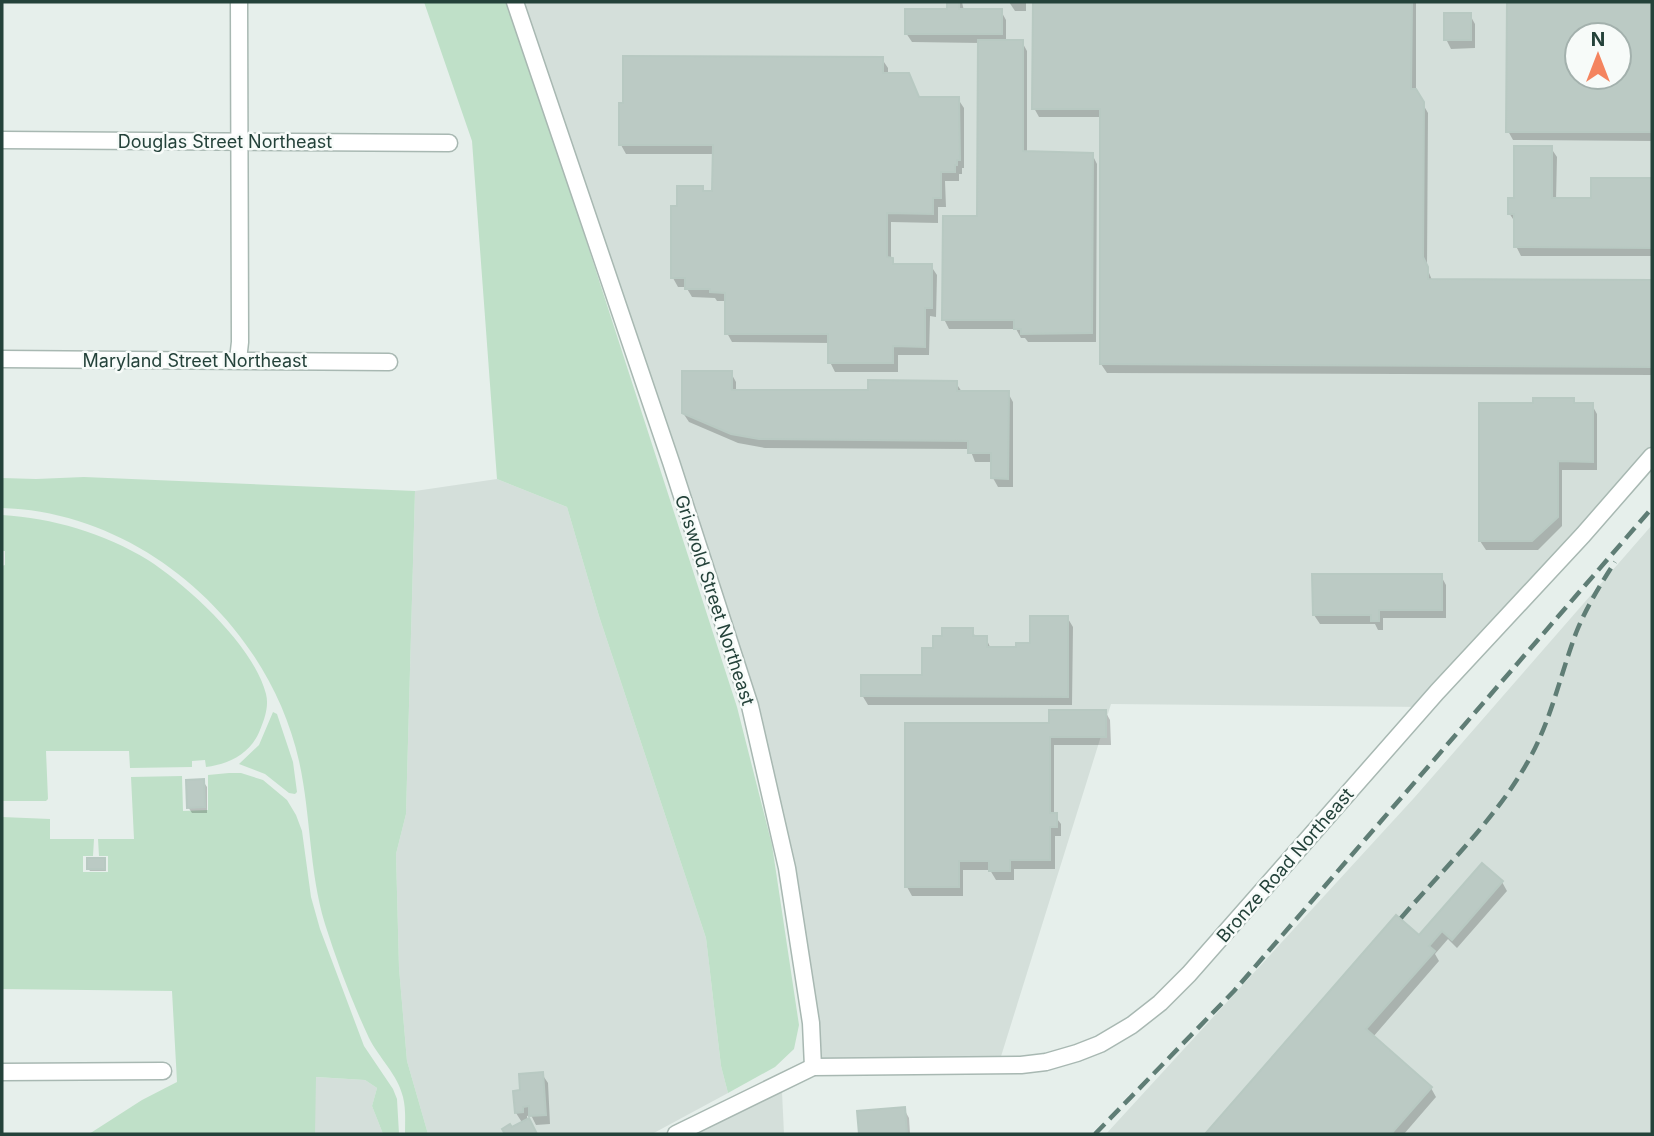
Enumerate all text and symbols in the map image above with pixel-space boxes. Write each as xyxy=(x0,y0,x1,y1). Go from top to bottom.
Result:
north arrow xyxy=(1563,21,1633,91)
text: N xyxy=(1591,28,1605,51)
street label: Douglas Street Northeast xyxy=(118,131,332,152)
street label: Maryland Street Northeast xyxy=(83,350,308,371)
street label: Griswold Street Northeast xyxy=(671,492,759,708)
street label: Bronze Road Northeast xyxy=(1212,783,1358,946)

